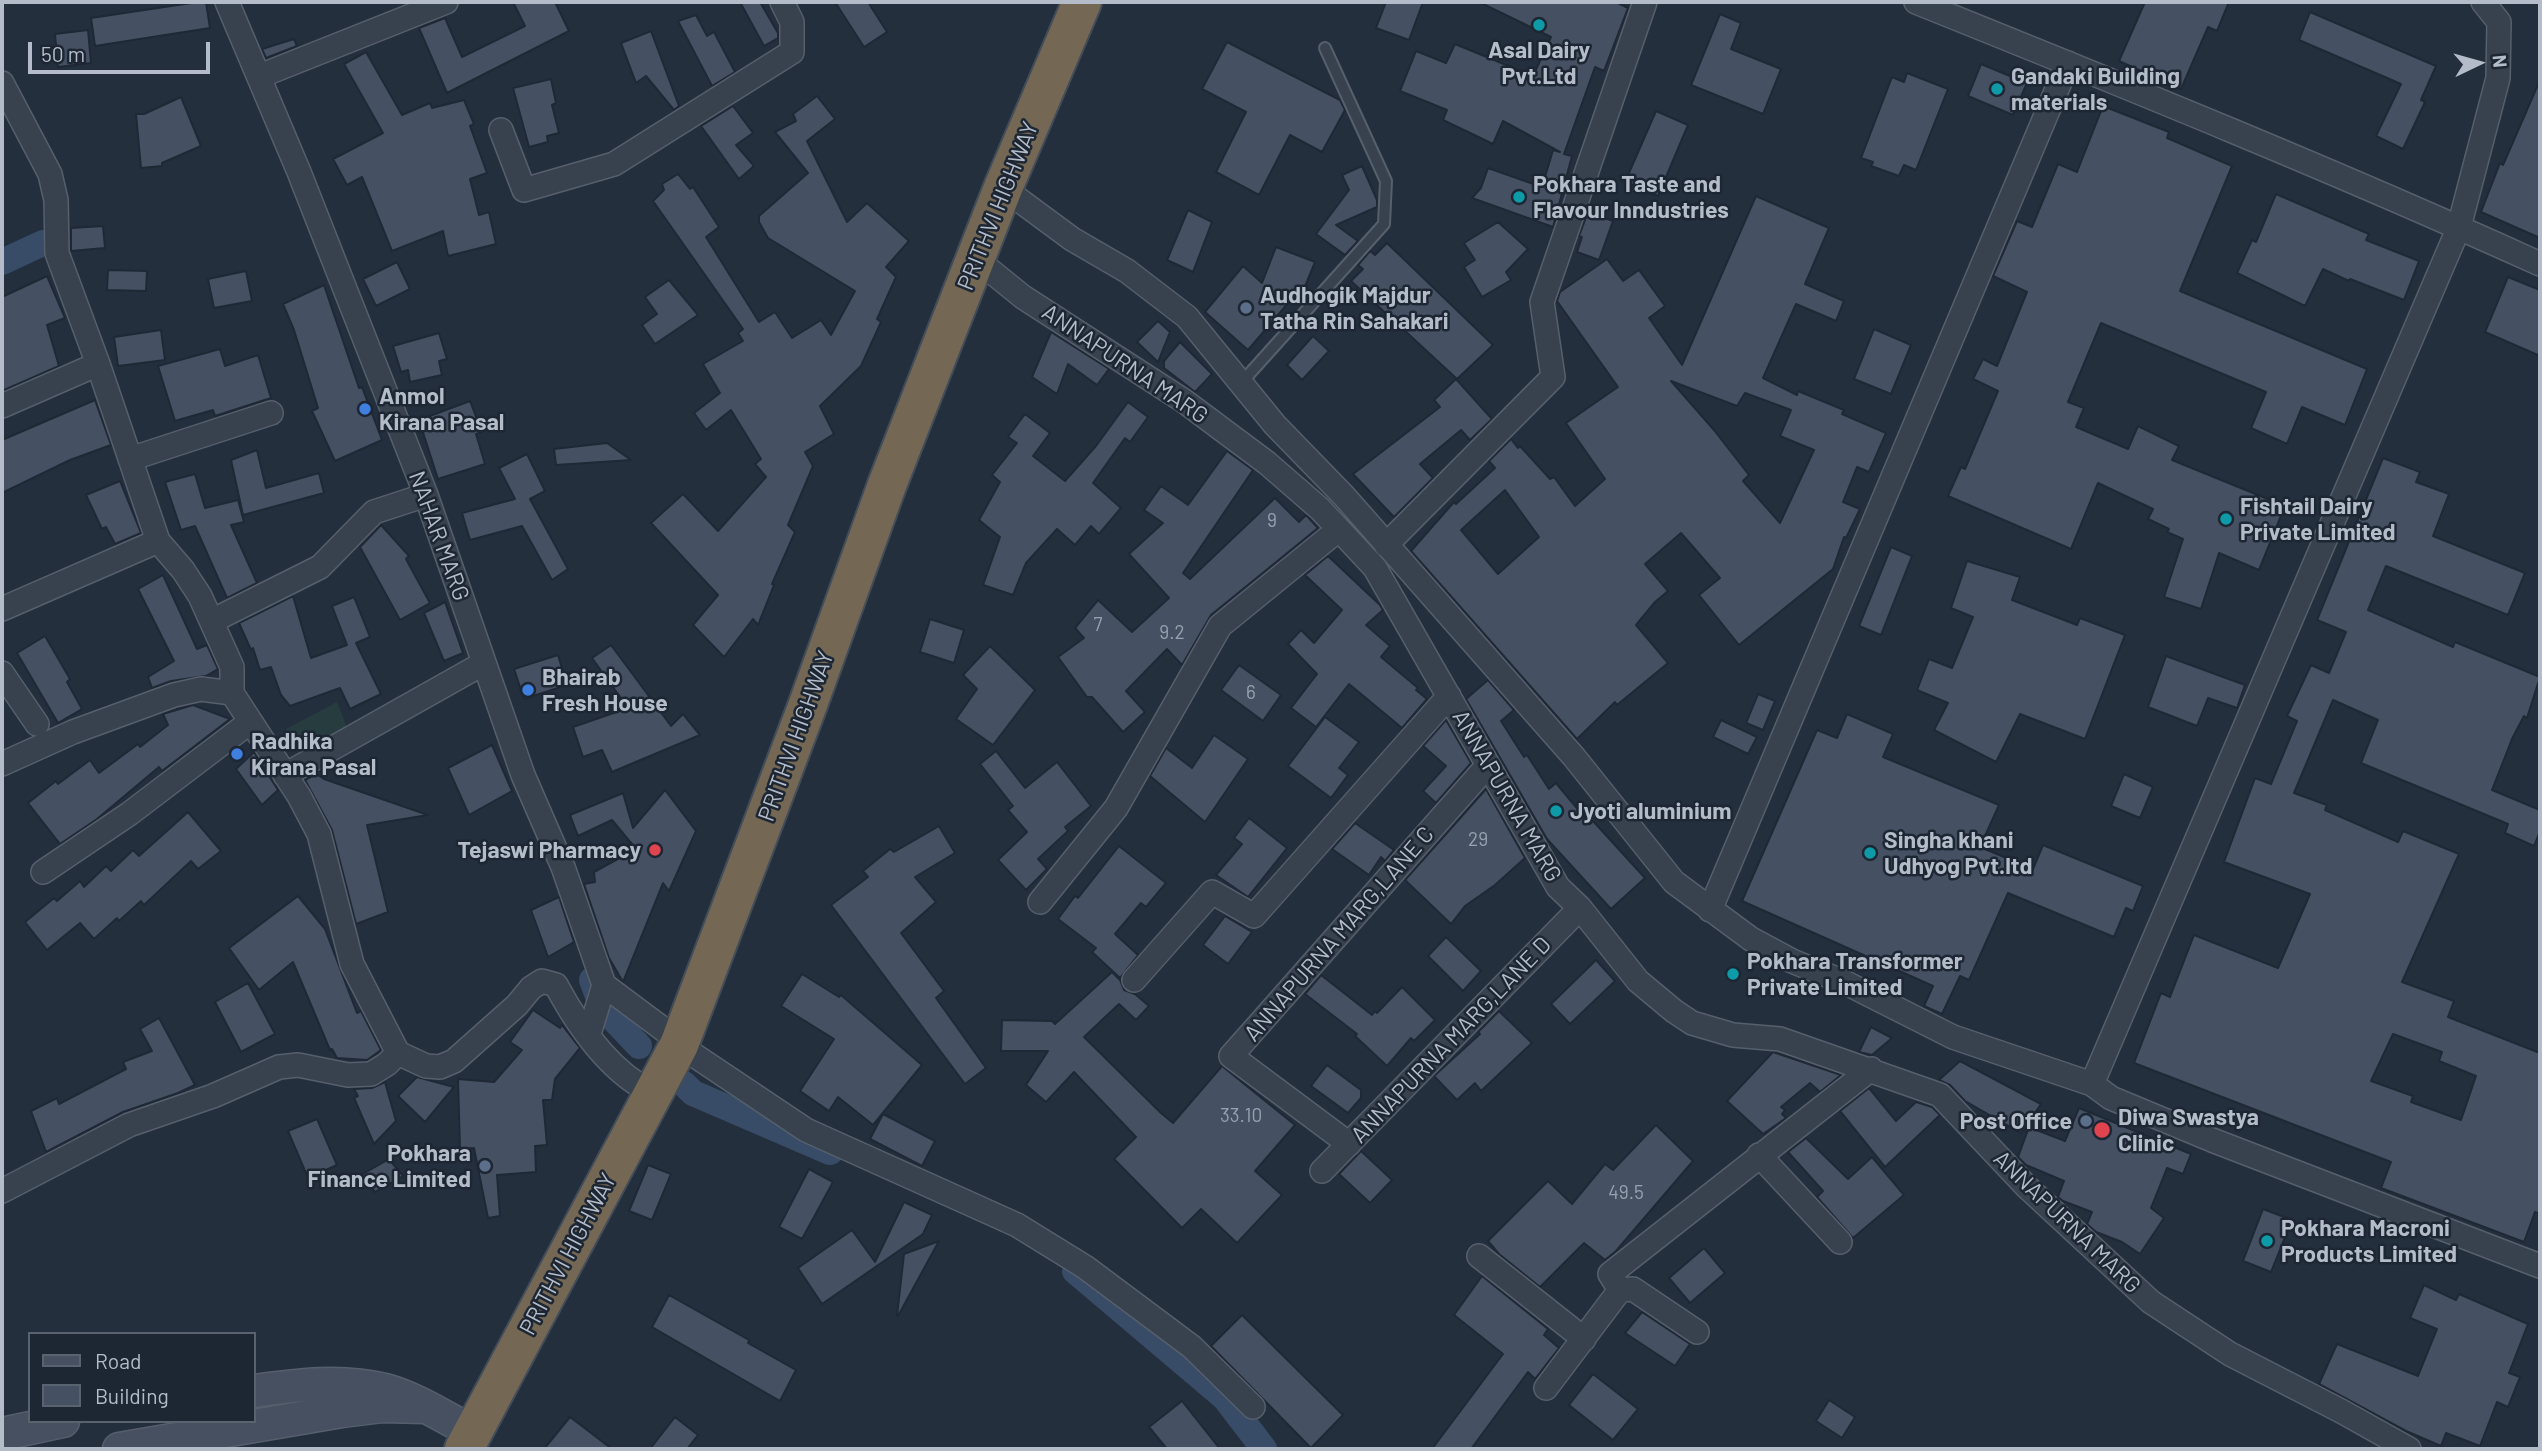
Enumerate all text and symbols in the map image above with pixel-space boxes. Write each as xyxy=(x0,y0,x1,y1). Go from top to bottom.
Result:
marker: Asal Dairy Pvt.Ltd xyxy=(1531,17,1547,33)
scale bar xyxy=(32,28,214,72)
north arrow xyxy=(2444,28,2514,98)
place label: Asal Dairy Pvt.Ltd xyxy=(1488,36,1590,90)
text: 50 m xyxy=(41,41,85,66)
text: N xyxy=(2488,54,2512,68)
place label: Gandaki Building materials xyxy=(2011,62,2180,116)
marker: Gandaki Building materials xyxy=(1989,81,2005,97)
street label: PRITHVI HIGHWAY xyxy=(952,118,1044,294)
place label: Pokhara Taste and Flavour Inndustries xyxy=(1533,170,1729,224)
marker: Pokhara Taste and Flavour Inndustries xyxy=(1511,189,1527,205)
place label: Audhogik Majdur Tatha Rin Sahakari xyxy=(1260,281,1449,335)
street label: ANNAPURNA MARG xyxy=(1037,298,1213,430)
marker: Audhogik Majdur Tatha Rin Sahakari xyxy=(1238,300,1254,316)
place label: Anmol Kirana Pasal xyxy=(379,382,504,436)
marker: Anmol Kirana Pasal xyxy=(357,401,373,417)
street label: NAHAR MARG xyxy=(403,467,475,605)
place label: Fishtail Dairy Private Limited xyxy=(2240,492,2396,546)
house number: 9 xyxy=(1267,510,1277,532)
marker: Fishtail Dairy Private Limited xyxy=(2218,511,2234,527)
house number: 7 xyxy=(1094,614,1102,636)
house number: 9.2 xyxy=(1159,622,1185,644)
street label: PRITHVI HIGHWAY xyxy=(752,647,840,825)
place label: Bhairab Fresh House xyxy=(542,663,668,717)
marker: Bhairab Fresh House xyxy=(520,682,536,698)
house number: 6 xyxy=(1246,682,1256,704)
street label: ANNAPURNA MARG xyxy=(1447,705,1567,887)
place label: Radhika Kirana Pasal xyxy=(251,727,376,781)
marker: Radhika Kirana Pasal xyxy=(229,746,245,762)
place label: Jyoti aluminium xyxy=(1570,797,1731,825)
marker: Jyoti aluminium xyxy=(1548,803,1564,819)
street label: ANNAPURNA MARG,LANE C xyxy=(1238,821,1440,1047)
place label: Singha khani Udhyog Pvt.ltd xyxy=(1884,826,2032,880)
house number: 29 xyxy=(1468,829,1488,851)
place label: Tejaswi Pharmacy xyxy=(457,836,641,864)
marker: Tejaswi Pharmacy xyxy=(647,842,663,858)
marker: Singha khani Udhyog Pvt.ltd xyxy=(1862,845,1878,861)
street label: ANNAPURNA MARG,LANE D xyxy=(1345,931,1557,1149)
place label: Pokhara Transformer Private Limited xyxy=(1747,947,1963,1001)
marker: Pokhara Transformer Private Limited xyxy=(1725,966,1741,982)
place label: Diwa Swastya Clinic xyxy=(2118,1103,2259,1157)
house number: 33.10 xyxy=(1220,1105,1262,1127)
place label: Post Office xyxy=(1960,1107,2072,1135)
marker: Post Office xyxy=(2078,1113,2094,1129)
marker: Diwa Swastya Clinic xyxy=(2092,1120,2112,1140)
place label: Pokhara Finance Limited xyxy=(307,1139,471,1193)
street label: ANNAPURNA MARG xyxy=(1988,1145,2146,1299)
marker: Pokhara Finance Limited xyxy=(477,1158,493,1174)
street label: PRITHVI HIGHWAY xyxy=(514,1168,622,1340)
house number: 49.5 xyxy=(1608,1182,1644,1204)
place label: Pokhara Macroni Products Limited xyxy=(2281,1214,2457,1268)
marker: Pokhara Macroni Products Limited xyxy=(2259,1233,2275,1249)
legend xyxy=(28,1332,256,1423)
text: Road xyxy=(95,1348,141,1373)
text: Building xyxy=(95,1383,169,1408)

